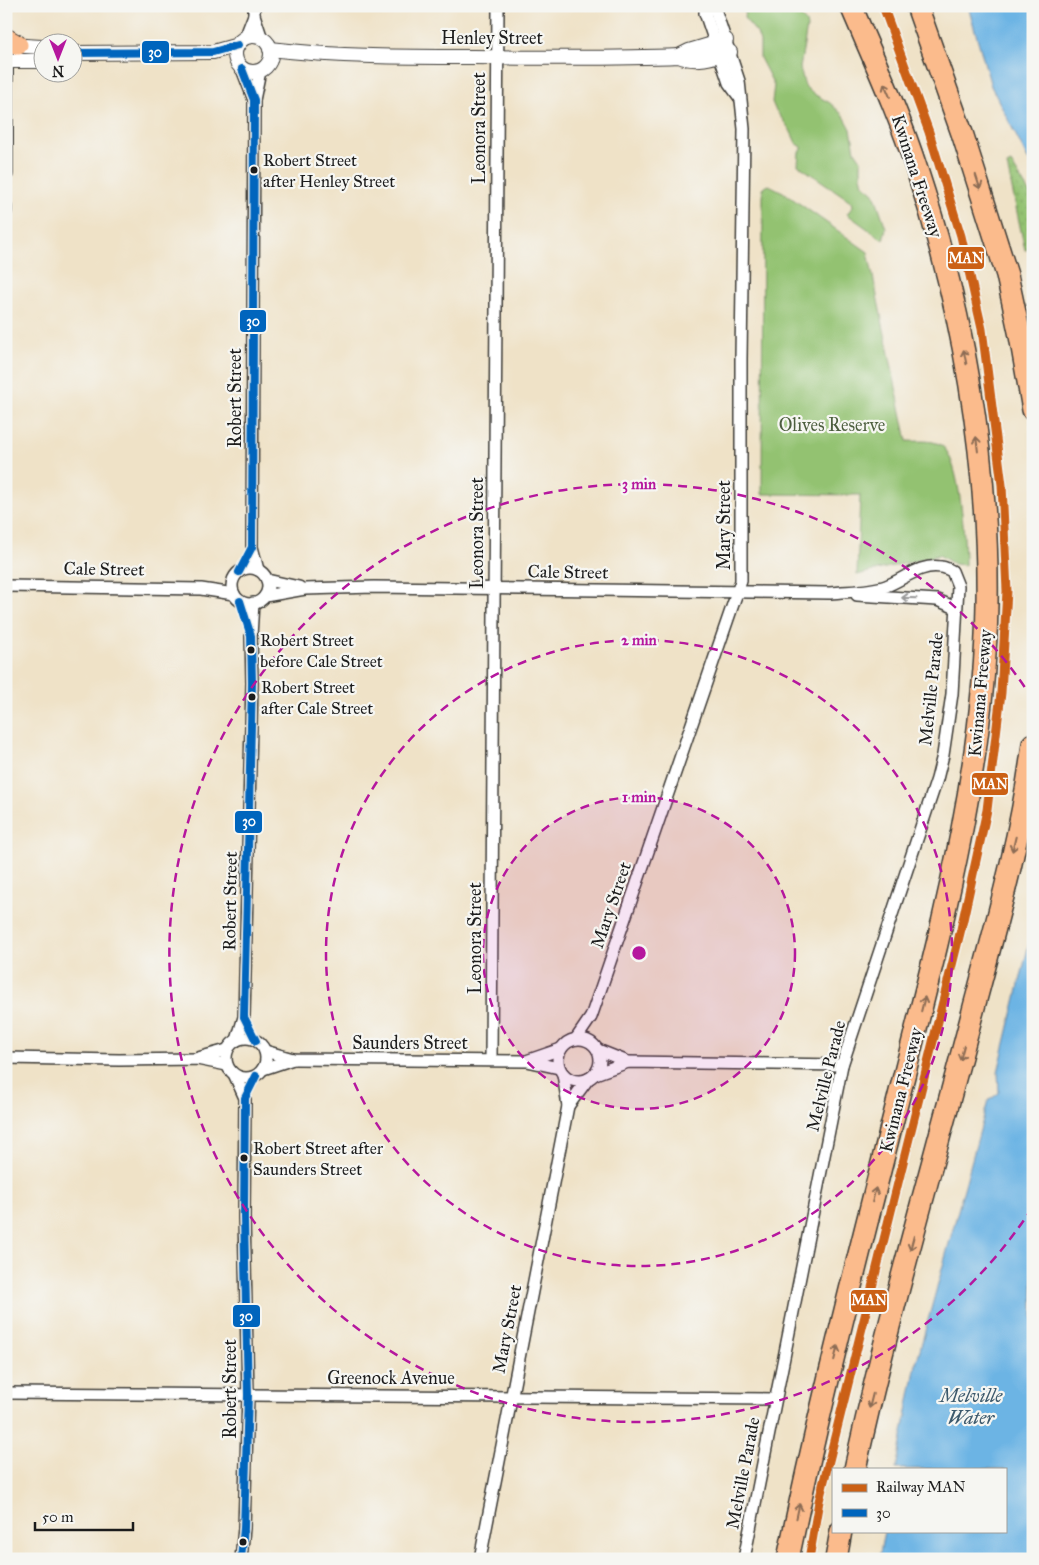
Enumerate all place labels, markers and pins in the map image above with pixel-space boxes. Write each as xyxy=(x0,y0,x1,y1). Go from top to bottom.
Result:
place label: Robert Street after Henley Street xyxy=(263,150,395,192)
marker: Robert Street after Henley Street xyxy=(249,165,259,175)
place label: Robert Street before Cale Street xyxy=(260,630,383,672)
marker: Robert Street before Cale Street xyxy=(246,645,256,655)
place label: Robert Street after Cale Street xyxy=(261,677,373,719)
marker: Robert Street after Cale Street xyxy=(247,692,257,702)
centre of rings xyxy=(630,944,648,962)
place label: Robert Street after Saunders Street xyxy=(253,1138,384,1180)
marker: Robert Street after Saunders Street xyxy=(239,1153,249,1163)
unlabelled marker xyxy=(238,1537,248,1547)

